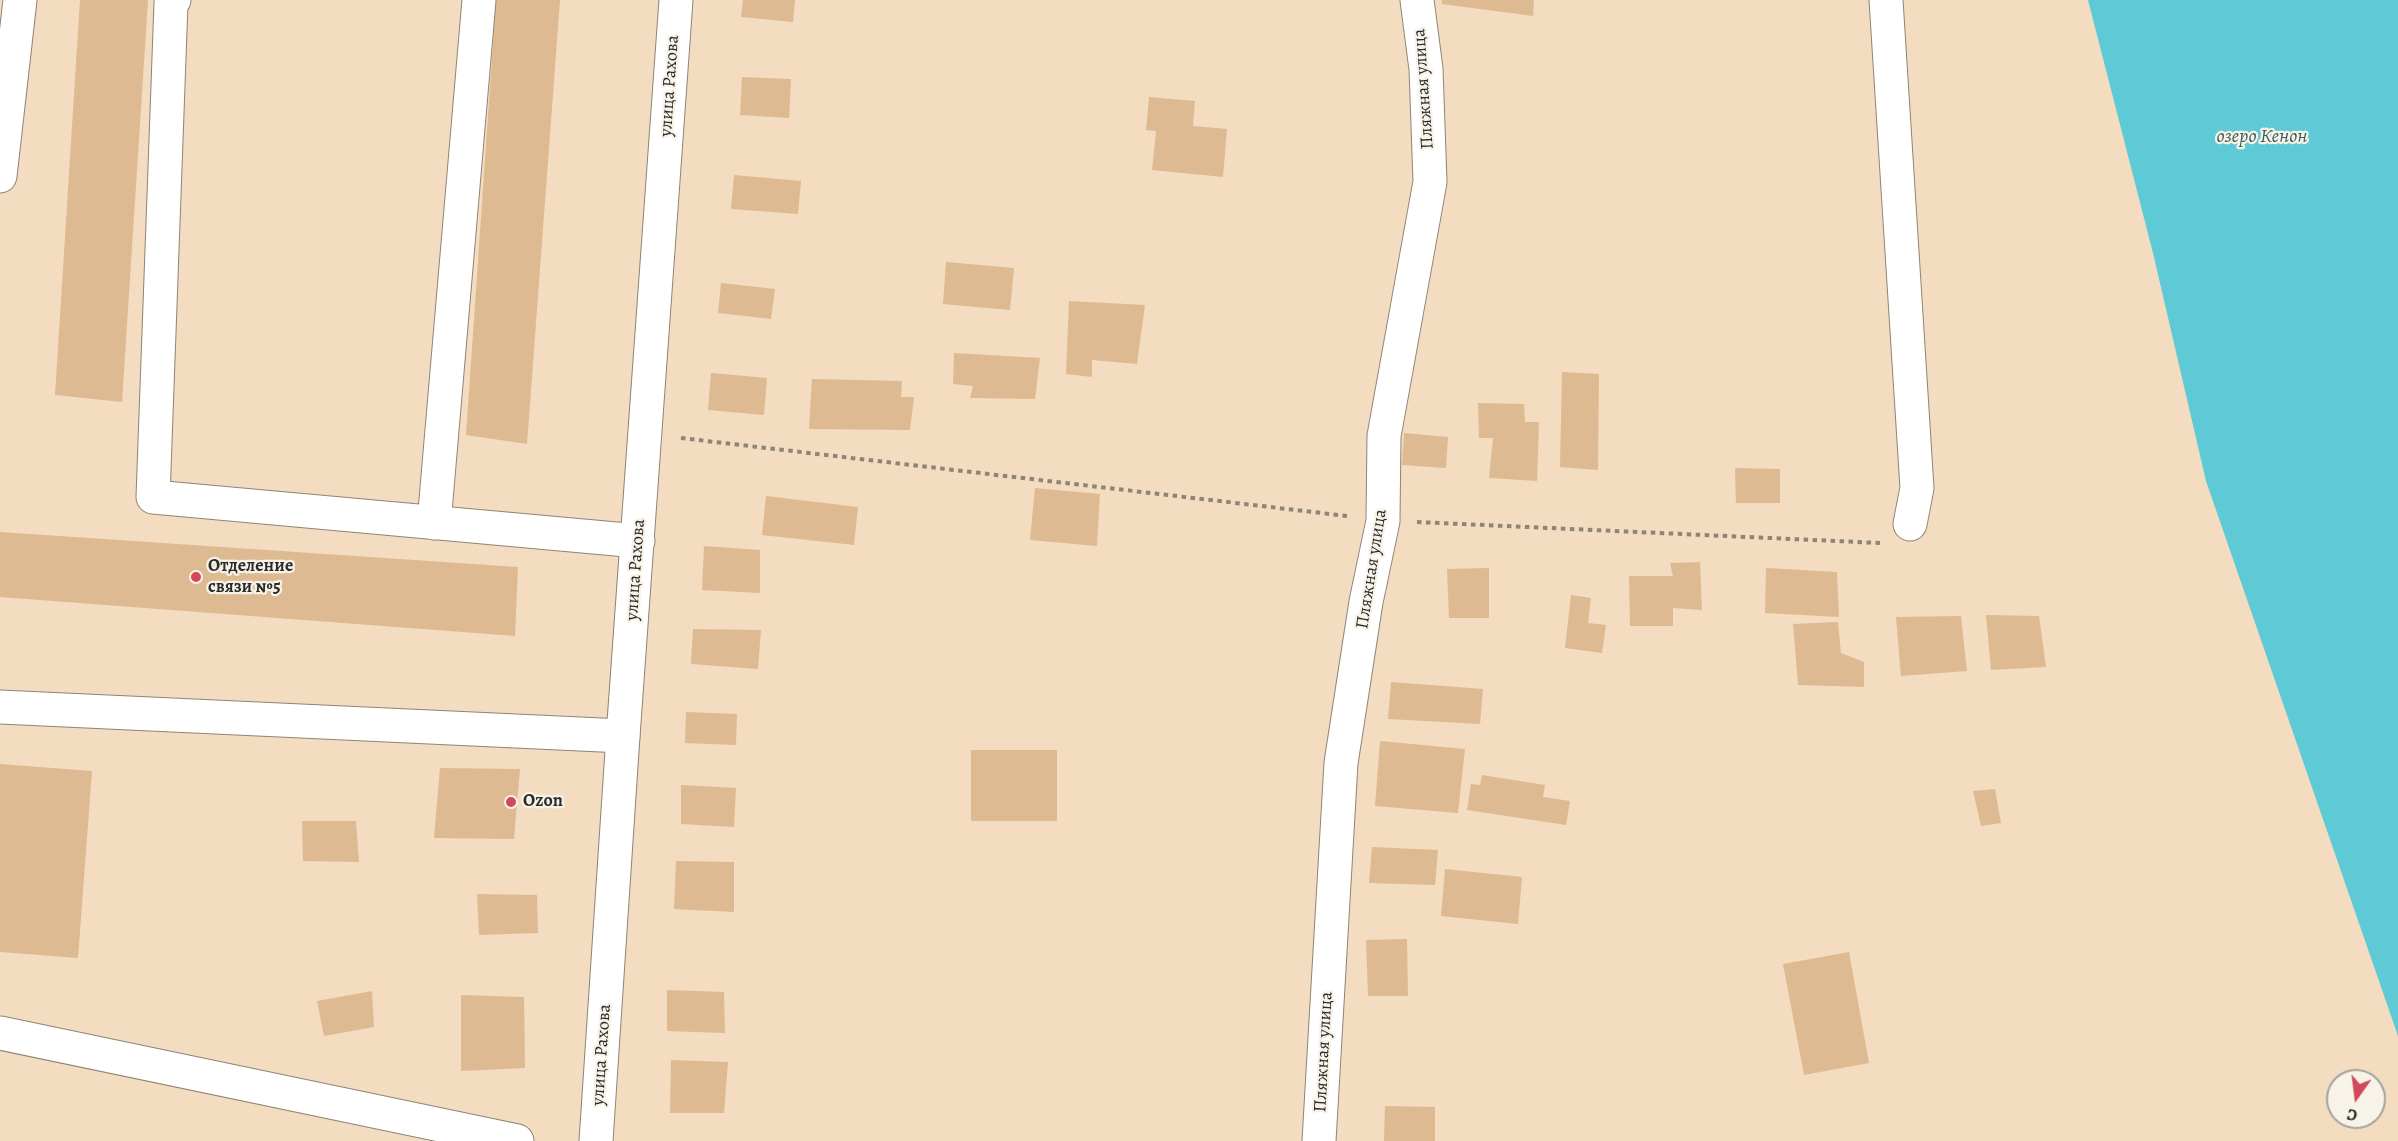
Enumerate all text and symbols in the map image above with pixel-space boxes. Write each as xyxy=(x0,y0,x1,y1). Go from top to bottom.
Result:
street label: Пляжная улица xyxy=(1409,28,1439,150)
street label: улица Рахова xyxy=(656,34,684,138)
water label: озеро Кенон xyxy=(2216,125,2308,149)
street label: Пляжная улица xyxy=(1352,508,1392,630)
street label: улица Рахова xyxy=(622,518,650,622)
place label: Отделение связи №5 xyxy=(208,556,293,598)
marker: Отделение связи №5 xyxy=(189,570,203,584)
place label: Ozon xyxy=(523,791,563,813)
marker: Ozon xyxy=(504,795,518,809)
street label: Пляжная улица xyxy=(1310,991,1338,1113)
street label: улица Рахова xyxy=(588,1003,616,1107)
north arrow xyxy=(2326,1069,2386,1129)
text: С xyxy=(2345,1103,2360,1126)

